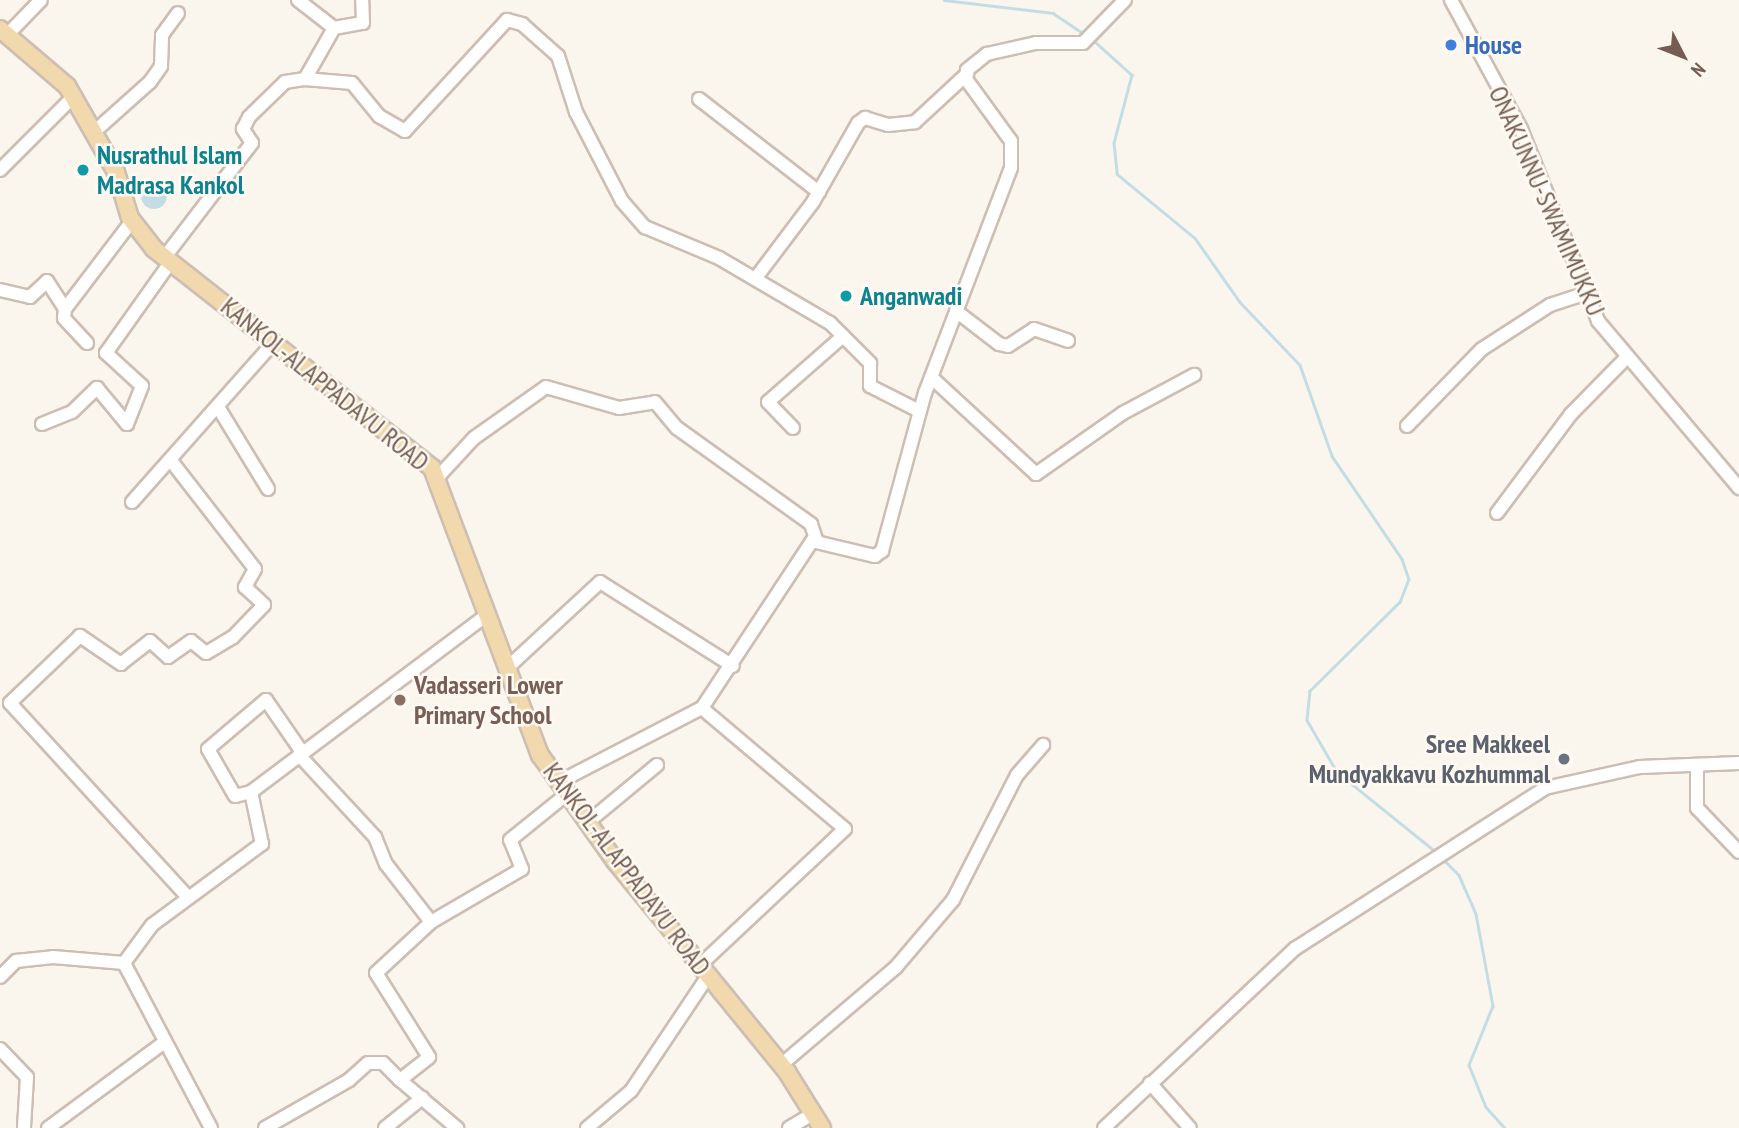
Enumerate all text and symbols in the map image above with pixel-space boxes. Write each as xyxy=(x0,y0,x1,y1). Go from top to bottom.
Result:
north arrow xyxy=(1648,21,1718,91)
place label: House xyxy=(1465,29,1522,61)
marker: House xyxy=(1443,37,1459,53)
text: N xyxy=(1686,58,1711,82)
street label: ONAKUNNU-SWAMIMUKKU xyxy=(1482,81,1612,321)
place label: Nusrathul Islam Madrasa Kankol xyxy=(97,139,244,200)
marker: Nusrathul Islam Madrasa Kankol xyxy=(75,162,91,178)
place label: Anganwadi xyxy=(860,280,962,312)
marker: Anganwadi xyxy=(838,288,854,304)
street label: KANKOL-ALAPPADAVU ROAD xyxy=(215,291,435,477)
place label: Vadasseri Lower Primary School xyxy=(414,669,563,730)
marker: Vadasseri Lower Primary School xyxy=(392,692,408,708)
place label: Sree Makkeel Mundyakkavu Kozhummal xyxy=(1309,728,1550,790)
marker: Sree Makkeel Mundyakkavu Kozhummal xyxy=(1556,751,1572,767)
street label: KANKOL-ALAPPADAVU ROAD xyxy=(537,756,717,982)

